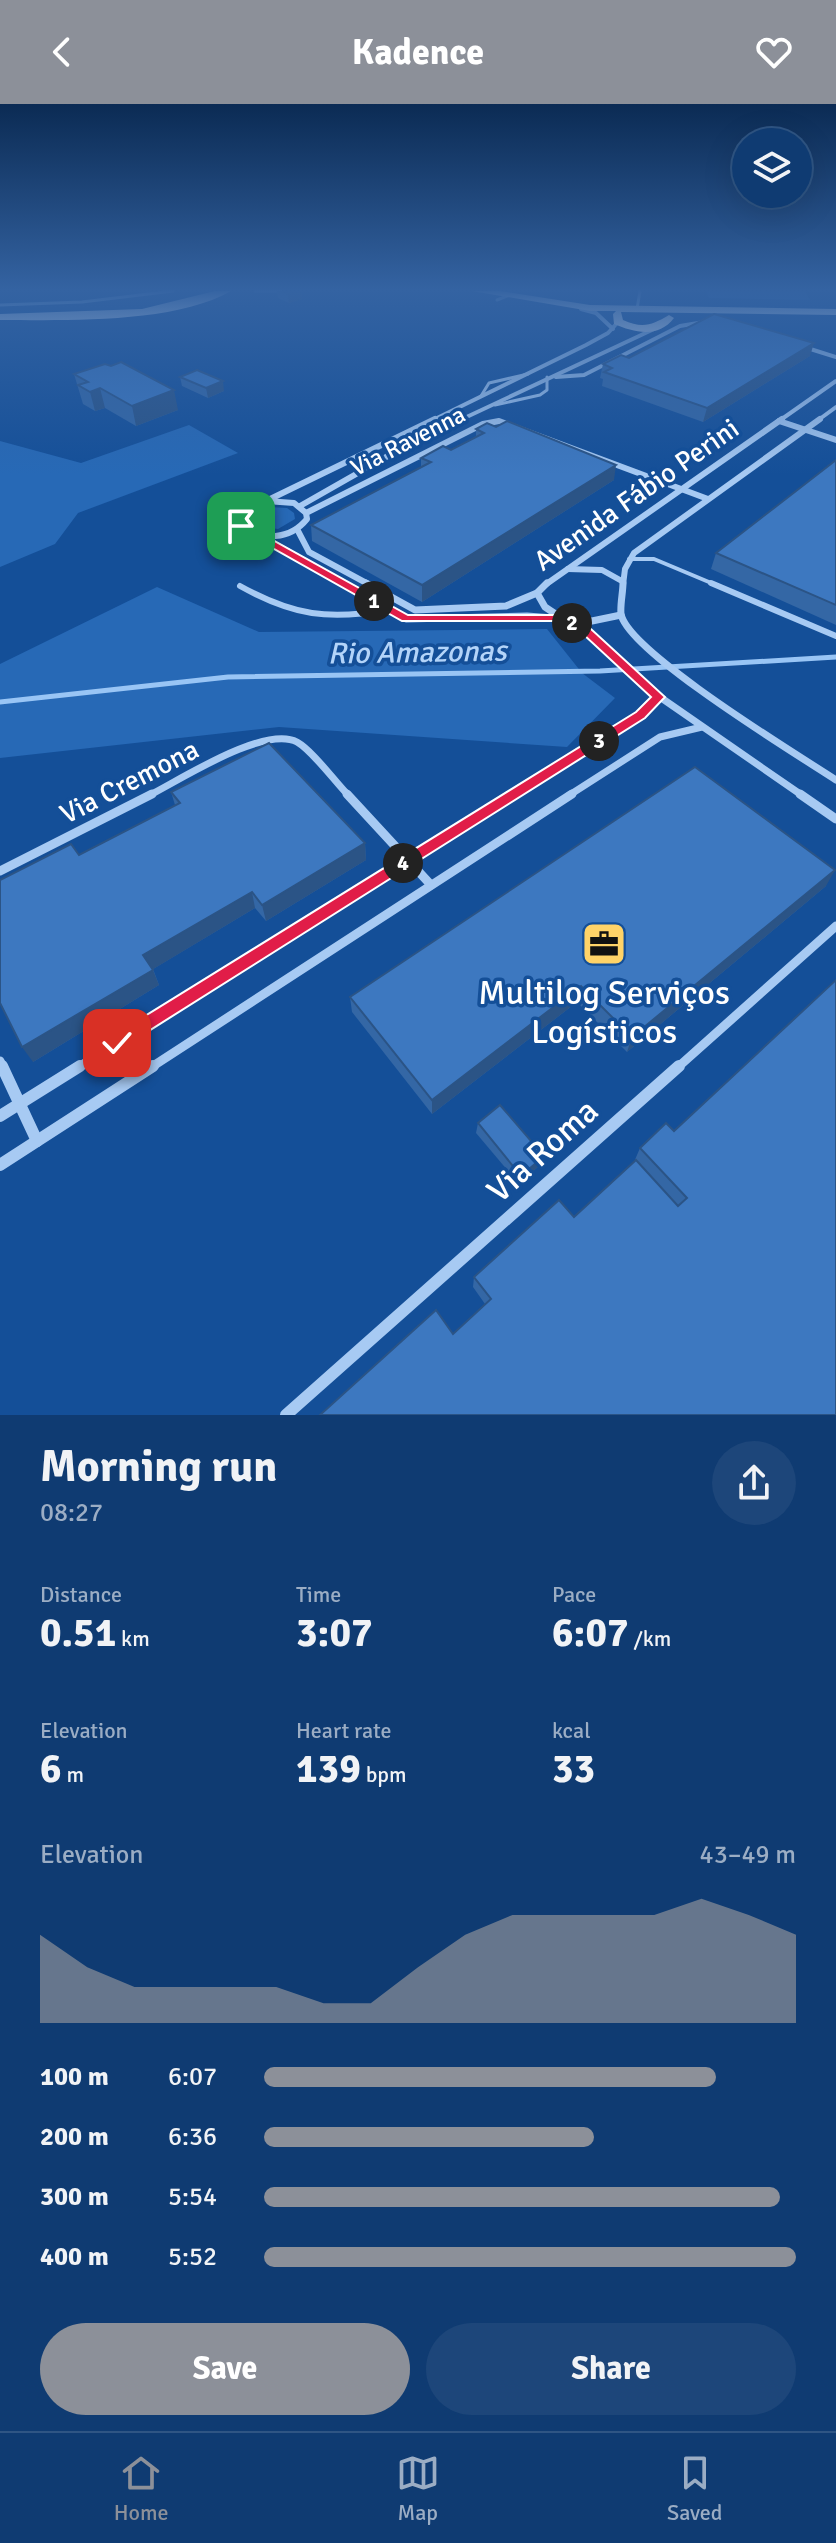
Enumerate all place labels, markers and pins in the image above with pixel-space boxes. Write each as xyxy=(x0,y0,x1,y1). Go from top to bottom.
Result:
pin xyxy=(207,492,275,560)
pin: 1 xyxy=(354,581,394,621)
pin: 2 xyxy=(552,603,592,643)
pin: 3 xyxy=(579,721,619,761)
pin: 4 xyxy=(383,843,423,883)
office icon: Multilog Serviços Logísticos xyxy=(580,920,628,968)
place label: Multilog Serviços Logísticos xyxy=(478,972,730,1053)
pin xyxy=(83,1009,151,1077)

